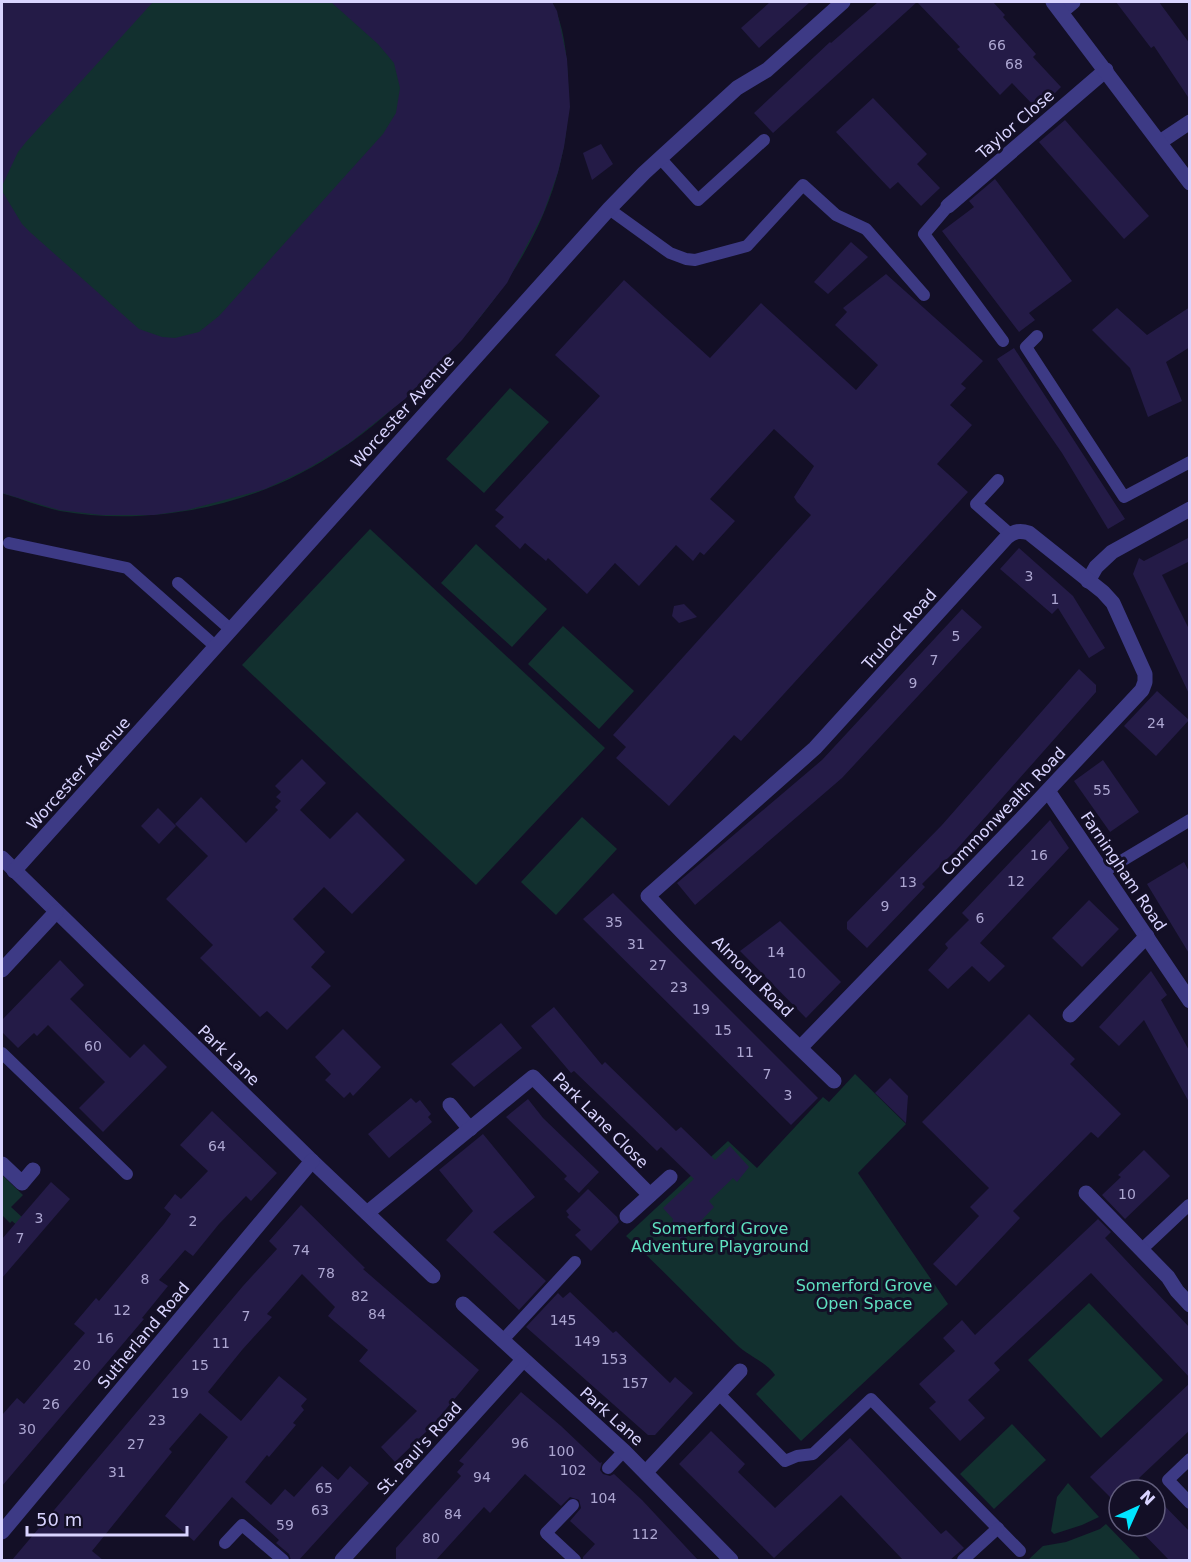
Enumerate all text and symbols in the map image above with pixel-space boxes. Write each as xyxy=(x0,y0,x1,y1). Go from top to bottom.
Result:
house number: 66 xyxy=(988,37,1006,53)
house number: 68 xyxy=(1005,56,1023,72)
street label: Taylor Close xyxy=(972,86,1058,164)
street label: Worcester Avenue xyxy=(347,351,458,472)
house number: 3 xyxy=(1025,568,1033,584)
street label: Trulock Road xyxy=(858,585,940,674)
house number: 1 xyxy=(1051,591,1059,607)
house number: 5 xyxy=(952,628,960,644)
house number: 7 xyxy=(930,652,938,668)
house number: 9 xyxy=(909,675,917,691)
street label: Worcester Avenue xyxy=(23,713,134,834)
house number: 24 xyxy=(1147,715,1165,731)
street label: Commonwealth Road xyxy=(937,743,1070,879)
house number: 55 xyxy=(1093,782,1111,798)
street label: Farningham Road xyxy=(1077,808,1170,934)
house number: 16 xyxy=(1030,847,1048,863)
house number: 12 xyxy=(1007,873,1025,889)
house number: 13 xyxy=(899,874,917,890)
house number: 9 xyxy=(881,898,889,914)
house number: 6 xyxy=(976,910,985,926)
house number: 35 xyxy=(605,914,623,930)
street label: Almond Road xyxy=(708,932,797,1021)
house number: 31 xyxy=(627,936,645,952)
house number: 14 xyxy=(767,944,785,960)
house number: 27 xyxy=(649,957,667,973)
house number: 10 xyxy=(788,965,806,981)
house number: 23 xyxy=(670,979,688,995)
house number: 19 xyxy=(692,1001,710,1017)
street label: Park Lane xyxy=(194,1021,263,1089)
house number: 15 xyxy=(714,1022,732,1038)
house number: 60 xyxy=(84,1038,102,1054)
house number: 11 xyxy=(736,1044,754,1060)
house number: 7 xyxy=(763,1066,771,1082)
street label: Park Lane Close xyxy=(549,1069,652,1172)
house number: 3 xyxy=(784,1087,792,1103)
house number: 64 xyxy=(208,1138,226,1154)
house number: 10 xyxy=(1118,1186,1136,1202)
house number: 3 xyxy=(35,1210,43,1226)
house number: 2 xyxy=(189,1213,197,1229)
park label: Somerford Grove Adventure Playground xyxy=(631,1219,809,1256)
house number: 7 xyxy=(16,1230,24,1246)
house number: 74 xyxy=(292,1242,310,1258)
house number: 78 xyxy=(317,1265,335,1281)
house number: 8 xyxy=(141,1271,149,1287)
park label: Somerford Grove Open Space xyxy=(796,1276,932,1313)
street label: Sutherland Road xyxy=(93,1278,193,1392)
house number: 82 xyxy=(351,1288,369,1304)
house number: 12 xyxy=(113,1302,131,1318)
house number: 84 xyxy=(368,1306,386,1322)
house number: 7 xyxy=(242,1308,250,1324)
house number: 145 xyxy=(550,1312,576,1328)
house number: 16 xyxy=(96,1330,114,1346)
house number: 149 xyxy=(574,1333,600,1349)
house number: 11 xyxy=(212,1335,230,1351)
house number: 153 xyxy=(601,1351,627,1367)
house number: 20 xyxy=(73,1357,91,1373)
house number: 15 xyxy=(191,1357,209,1373)
house number: 157 xyxy=(622,1375,648,1391)
street label: Park Lane xyxy=(576,1383,647,1450)
house number: 19 xyxy=(171,1385,189,1401)
house number: 26 xyxy=(42,1396,60,1412)
street label: St. Paul's Road xyxy=(373,1398,466,1498)
house number: 23 xyxy=(148,1412,166,1428)
house number: 30 xyxy=(18,1421,36,1437)
house number: 96 xyxy=(511,1435,529,1451)
house number: 27 xyxy=(127,1436,145,1452)
house number: 100 xyxy=(548,1443,574,1459)
house number: 102 xyxy=(560,1462,586,1478)
house number: 31 xyxy=(108,1464,126,1480)
house number: 94 xyxy=(473,1469,491,1485)
north arrow xyxy=(1107,1478,1167,1538)
house number: 65 xyxy=(315,1480,333,1496)
text: N xyxy=(1136,1486,1159,1509)
house number: 104 xyxy=(590,1490,616,1506)
scale bar xyxy=(27,1499,188,1537)
house number: 63 xyxy=(311,1502,329,1518)
house number: 84 xyxy=(444,1506,462,1522)
text: 50 m xyxy=(36,1509,82,1530)
house number: 59 xyxy=(276,1517,294,1533)
house number: 112 xyxy=(632,1526,658,1542)
house number: 80 xyxy=(422,1530,440,1546)

